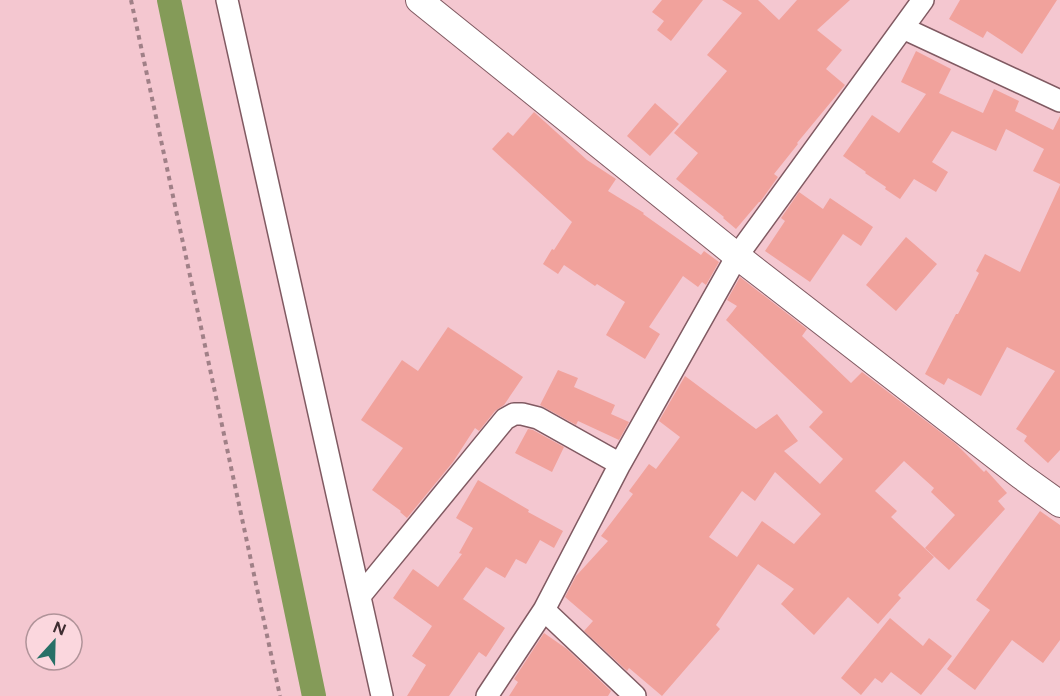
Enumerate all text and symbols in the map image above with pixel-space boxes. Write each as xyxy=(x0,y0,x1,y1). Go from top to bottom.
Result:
north arrow xyxy=(24,612,84,672)
text: N xyxy=(50,617,69,640)

